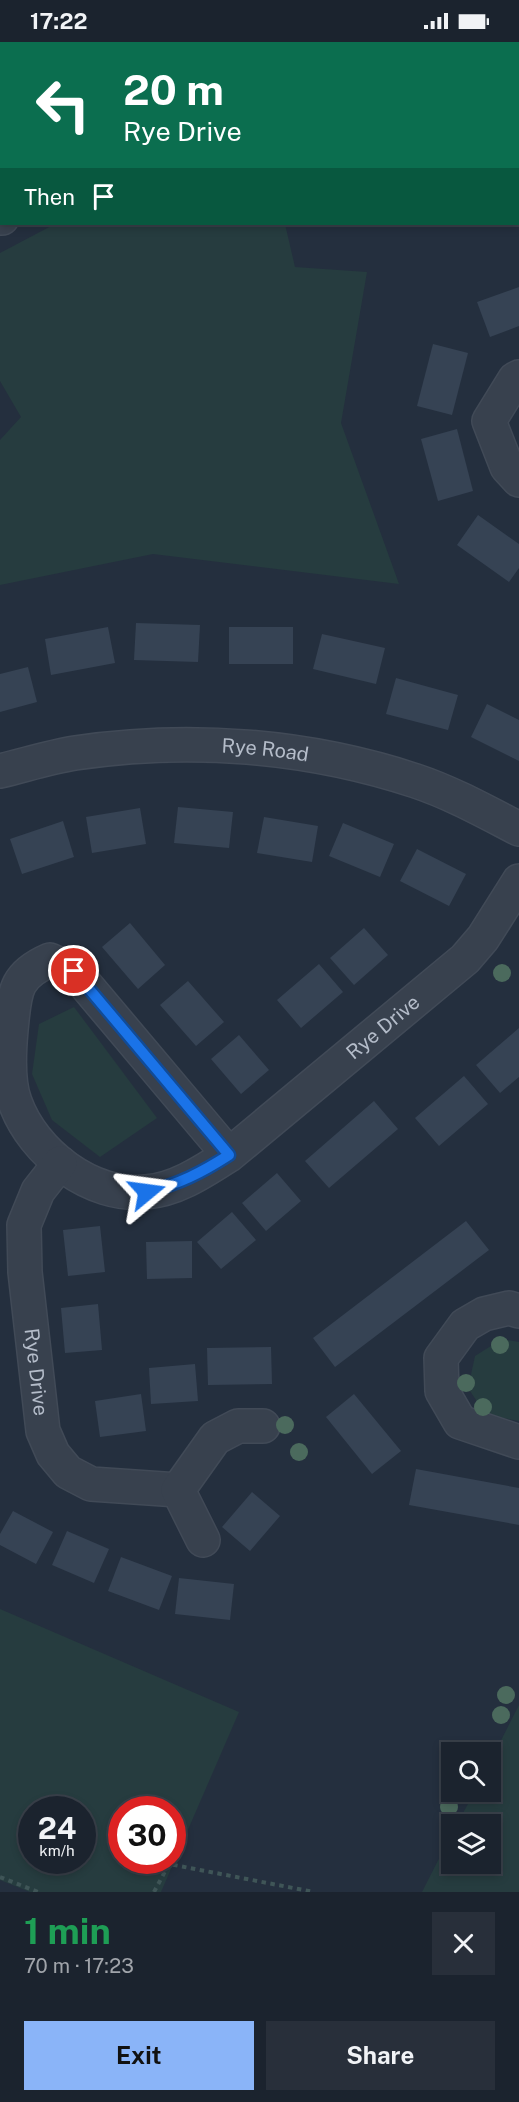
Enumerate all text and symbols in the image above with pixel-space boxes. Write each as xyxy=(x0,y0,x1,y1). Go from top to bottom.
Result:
text: 17:22 xyxy=(30,8,88,34)
text: 20 m xyxy=(123,65,224,114)
icon: left xyxy=(24,66,102,144)
text: Rye Drive xyxy=(123,115,242,147)
icon: arrive xyxy=(87,180,120,213)
text: Then xyxy=(24,184,75,210)
street label: Rye Road xyxy=(221,733,311,766)
pin xyxy=(48,945,99,996)
icon: arrive xyxy=(57,954,90,987)
street label: Rye Drive xyxy=(341,990,425,1064)
position arrow xyxy=(115,1160,179,1224)
street label: Rye Drive xyxy=(19,1327,53,1417)
map controls xyxy=(441,1742,501,1874)
button: search xyxy=(441,1742,501,1802)
speed limit sign: 30 xyxy=(108,1796,186,1874)
text: 24 xyxy=(38,1810,76,1846)
button: layers xyxy=(441,1814,501,1874)
text: km/h xyxy=(39,1842,75,1859)
text: 1 min xyxy=(24,1910,111,1952)
button: close xyxy=(432,1912,495,1975)
text: 70 m · 17:23 xyxy=(24,1954,134,1978)
button: Exit xyxy=(24,2021,254,2090)
button: Share xyxy=(266,2021,495,2090)

